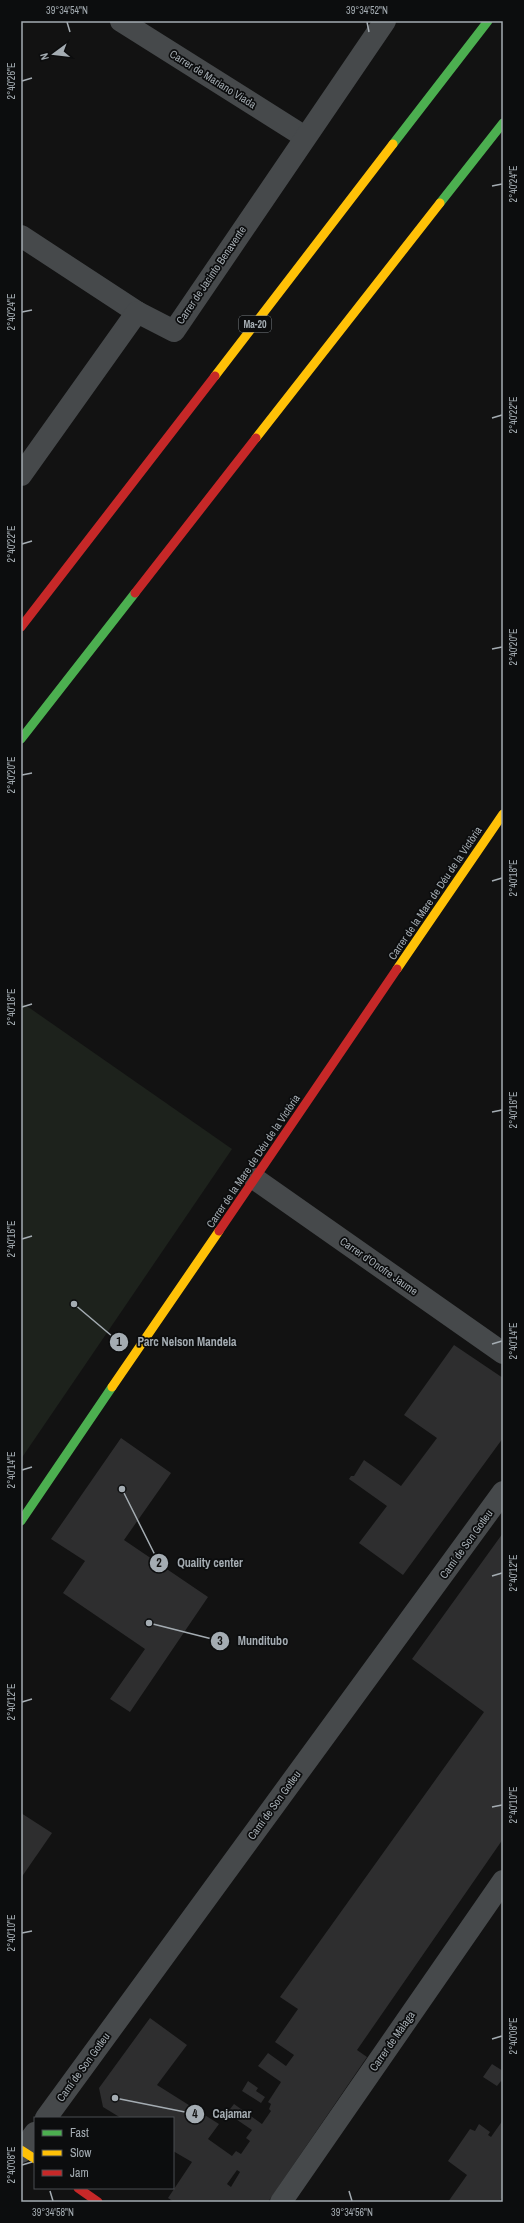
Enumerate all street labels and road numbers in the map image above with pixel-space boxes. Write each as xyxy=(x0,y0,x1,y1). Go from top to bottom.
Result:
street label: Carrer de Mariano Viada xyxy=(167,47,259,111)
street label: Carrer de Jacinto Benavente xyxy=(173,223,249,327)
road number: Ma-20 xyxy=(239,316,271,332)
street label: Carrer de la Mare de Déu de la Victòria xyxy=(385,824,485,962)
street label: Carrer de la Mare de Déu de la Victòria xyxy=(203,1092,303,1230)
street label: Carrer d'Onofre Jaume xyxy=(337,1234,421,1298)
street label: Camí de Son Gotleu xyxy=(436,1507,496,1581)
street label: Camí de Son Gotleu xyxy=(244,1768,304,1842)
street label: Carrer de Màlaga xyxy=(366,2008,418,2074)
street label: Camí de Son Gotleu xyxy=(53,2030,113,2104)

